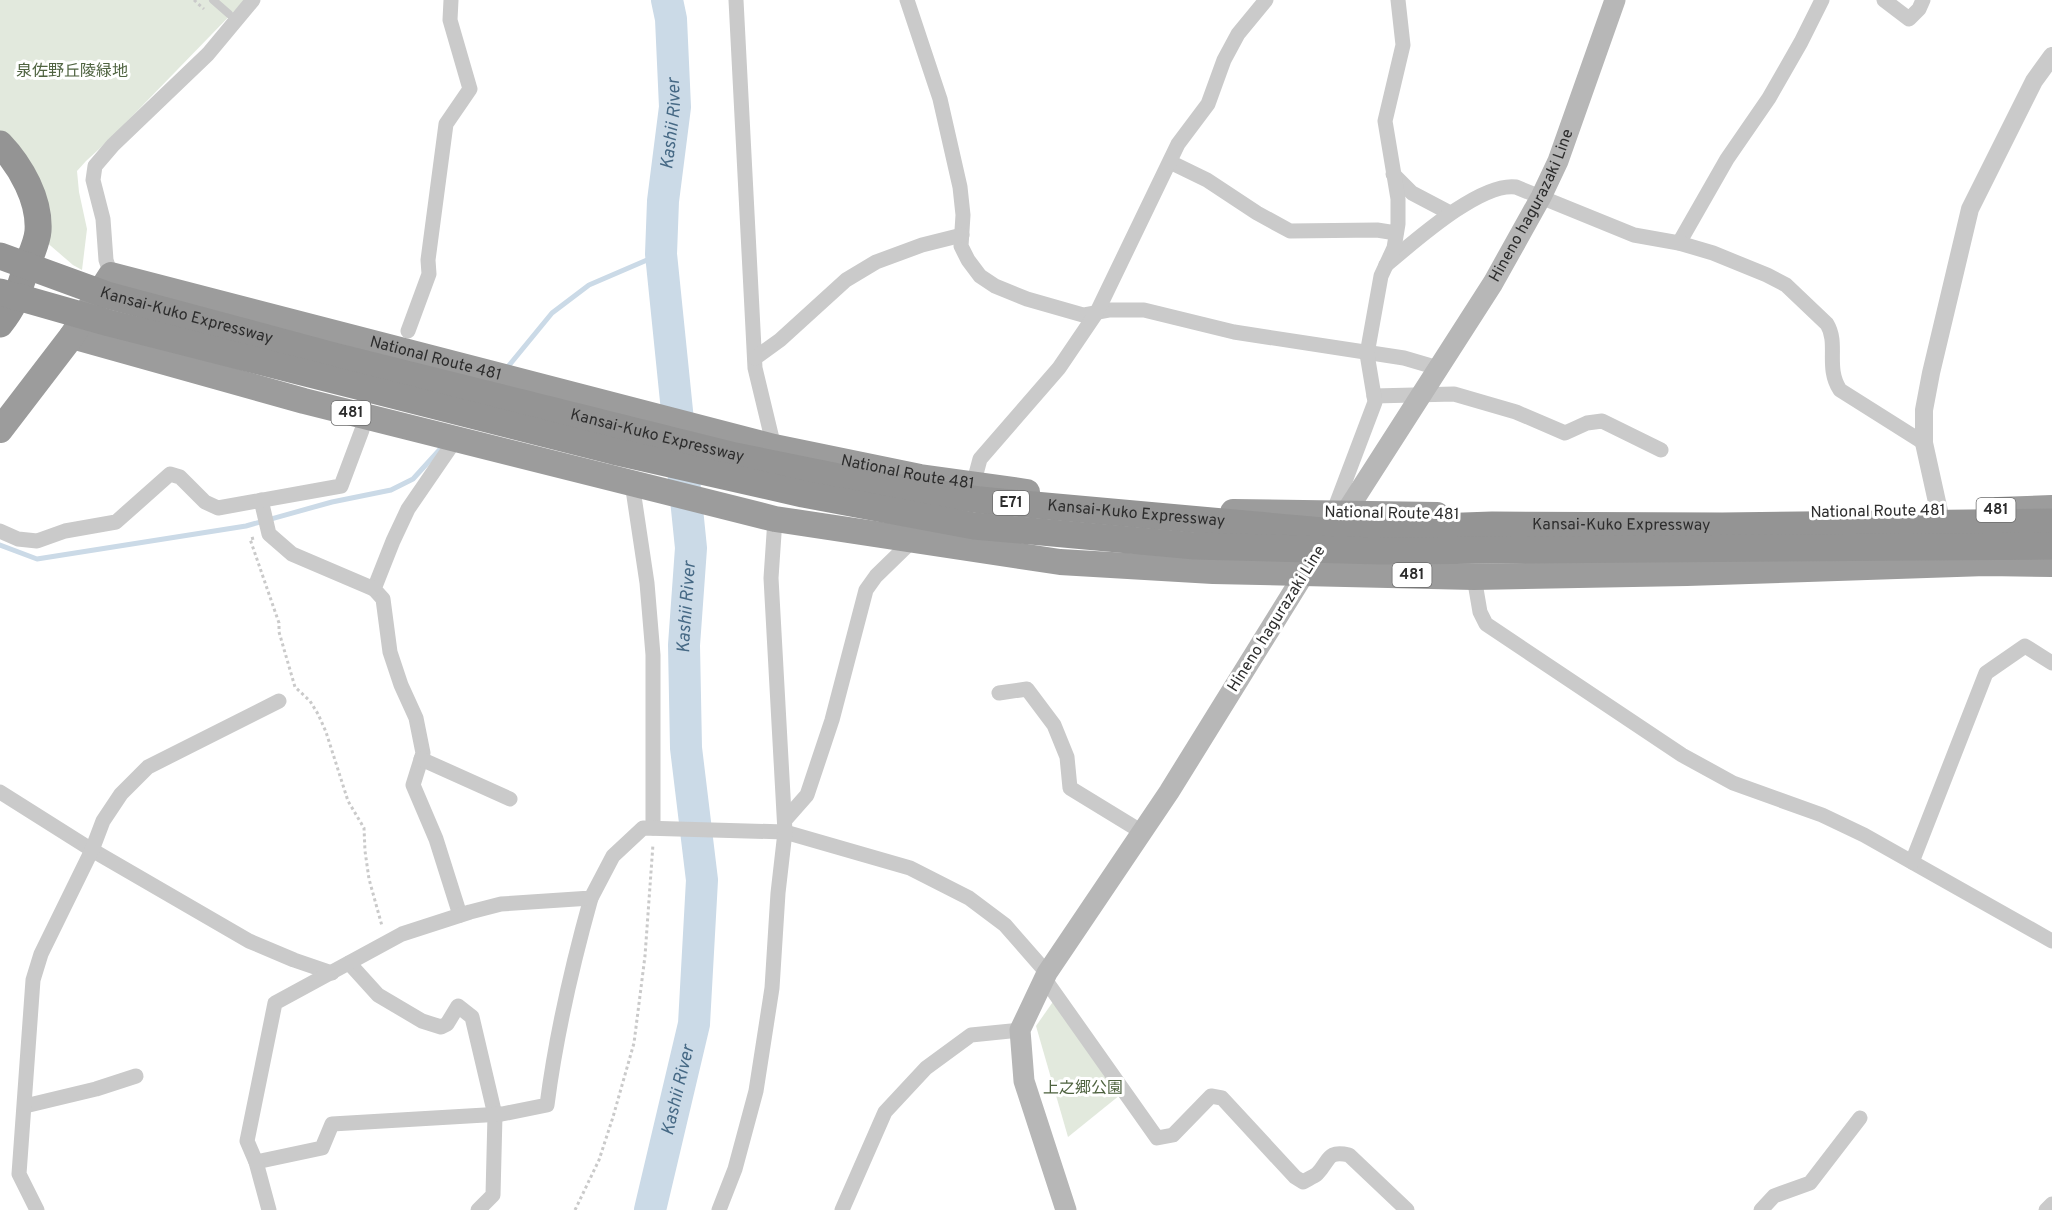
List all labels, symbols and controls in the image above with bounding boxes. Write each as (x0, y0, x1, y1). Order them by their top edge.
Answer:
park label: 泉佐野丘陵緑地 (16, 62, 128, 82)
water label: Kashii River (656, 75, 687, 171)
street label: Hineno hagurazaki Line (1485, 126, 1578, 286)
street label: Kansai-Kuko Expressway (97, 283, 275, 349)
street label: National Route 481 (367, 333, 503, 386)
road number: 481 (332, 401, 370, 425)
street label: Kansai-Kuko Expressway (568, 405, 746, 468)
street label: National Route 481 (839, 451, 976, 495)
road number: E71 (993, 491, 1029, 515)
street label: Kansai-Kuko Expressway (1046, 496, 1226, 532)
road number: 481 (1976, 498, 2016, 522)
street label: National Route 481 (1810, 501, 1946, 523)
street label: National Route 481 (1324, 503, 1460, 525)
street label: Kansai-Kuko Expressway (1532, 515, 1711, 536)
street label: Hineno hagurazaki Line (1224, 542, 1330, 696)
water label: Kashii River (672, 559, 702, 654)
road number: 481 (1392, 563, 1432, 587)
water label: Kashii River (657, 1041, 701, 1138)
park label: 上之郷公園 (1043, 1079, 1123, 1099)

